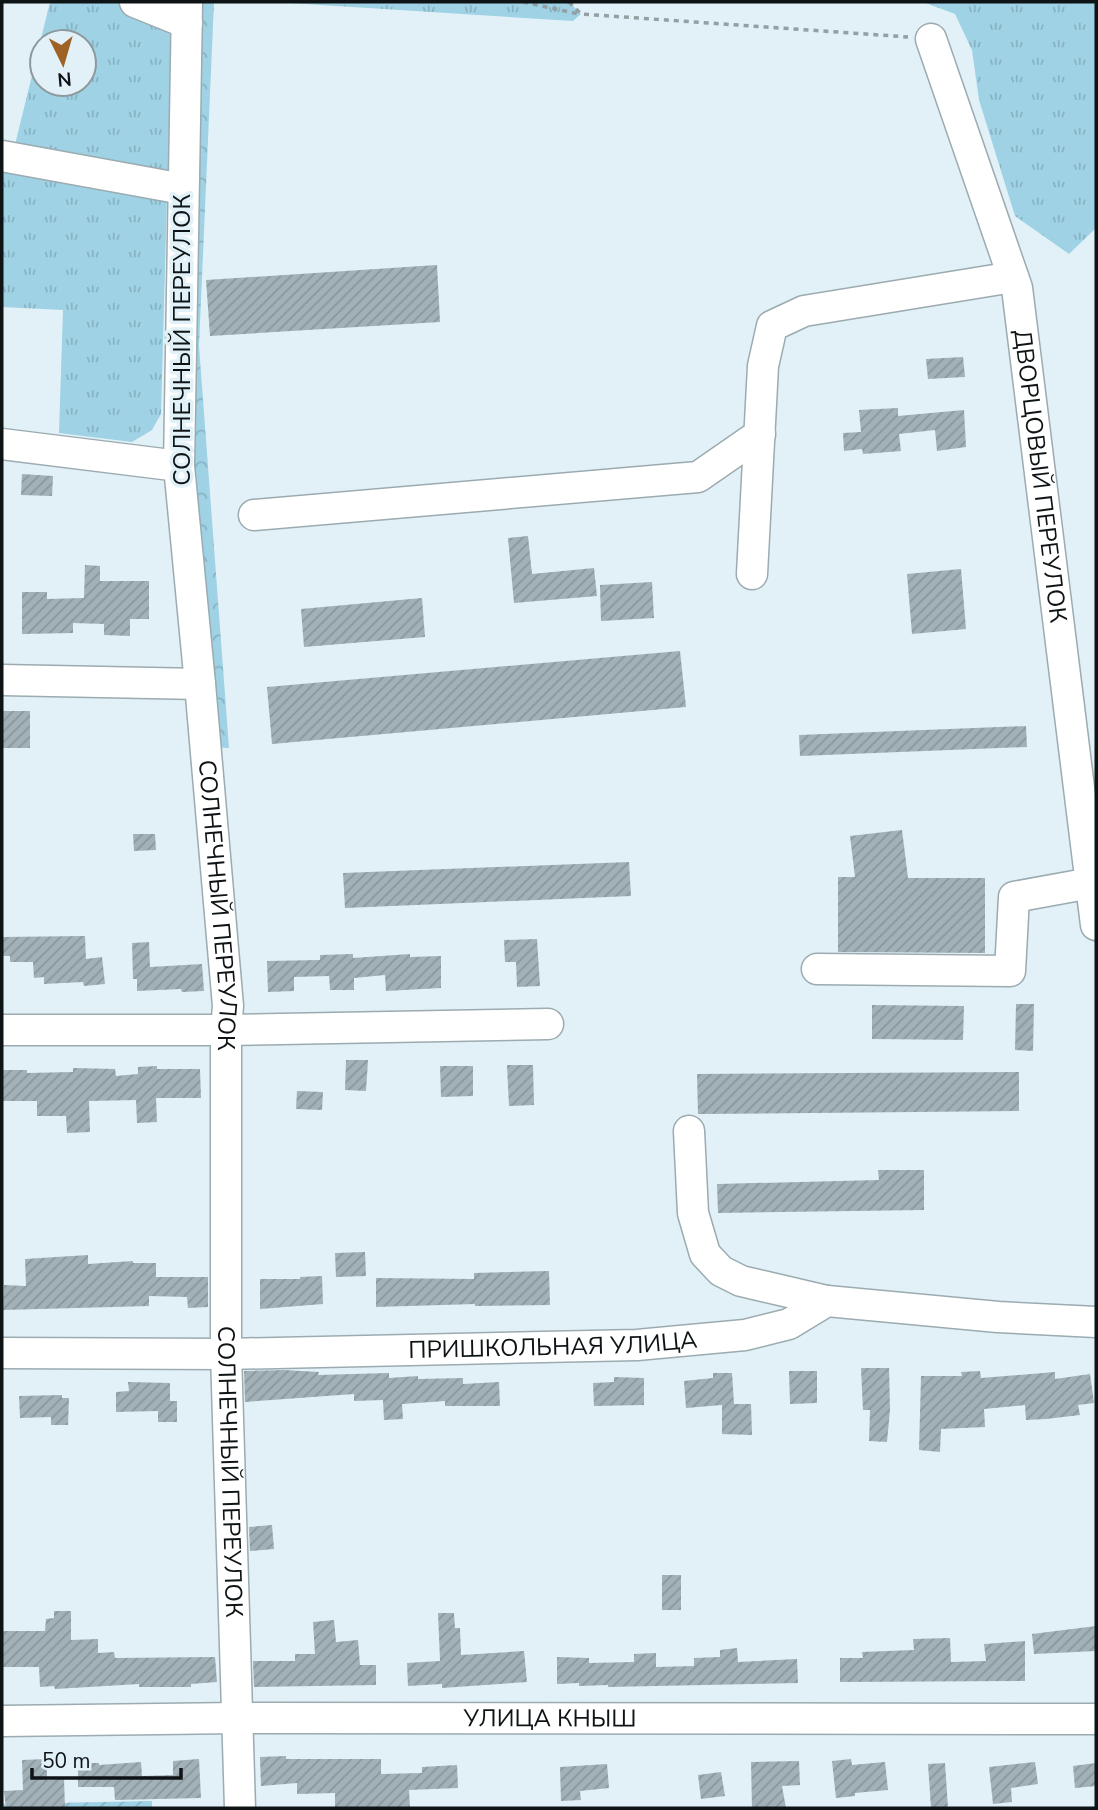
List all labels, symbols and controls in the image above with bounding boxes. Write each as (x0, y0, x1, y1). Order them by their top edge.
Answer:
north arrow (28, 28, 98, 98)
text: N (56, 65, 73, 93)
street label: СОЛНЕЧНЫЙ ПЕРЕУЛОК (166, 194, 198, 486)
street label: ДВОРЦОВЫЙ ПЕРЕУЛОК (1006, 328, 1074, 625)
street label: СОЛНЕЧНЫЙ ПЕРЕУЛОК (191, 758, 245, 1051)
street label: ПРИШКОЛЬНАЯ УЛИЦА (408, 1323, 699, 1366)
street label: СОЛНЕЧНЫЙ ПЕРЕУЛОК (210, 1326, 250, 1618)
street label: УЛИЦА КНЫШ (462, 1702, 637, 1734)
scale bar (32, 1736, 180, 1780)
text: 50 m (42, 1747, 91, 1775)

